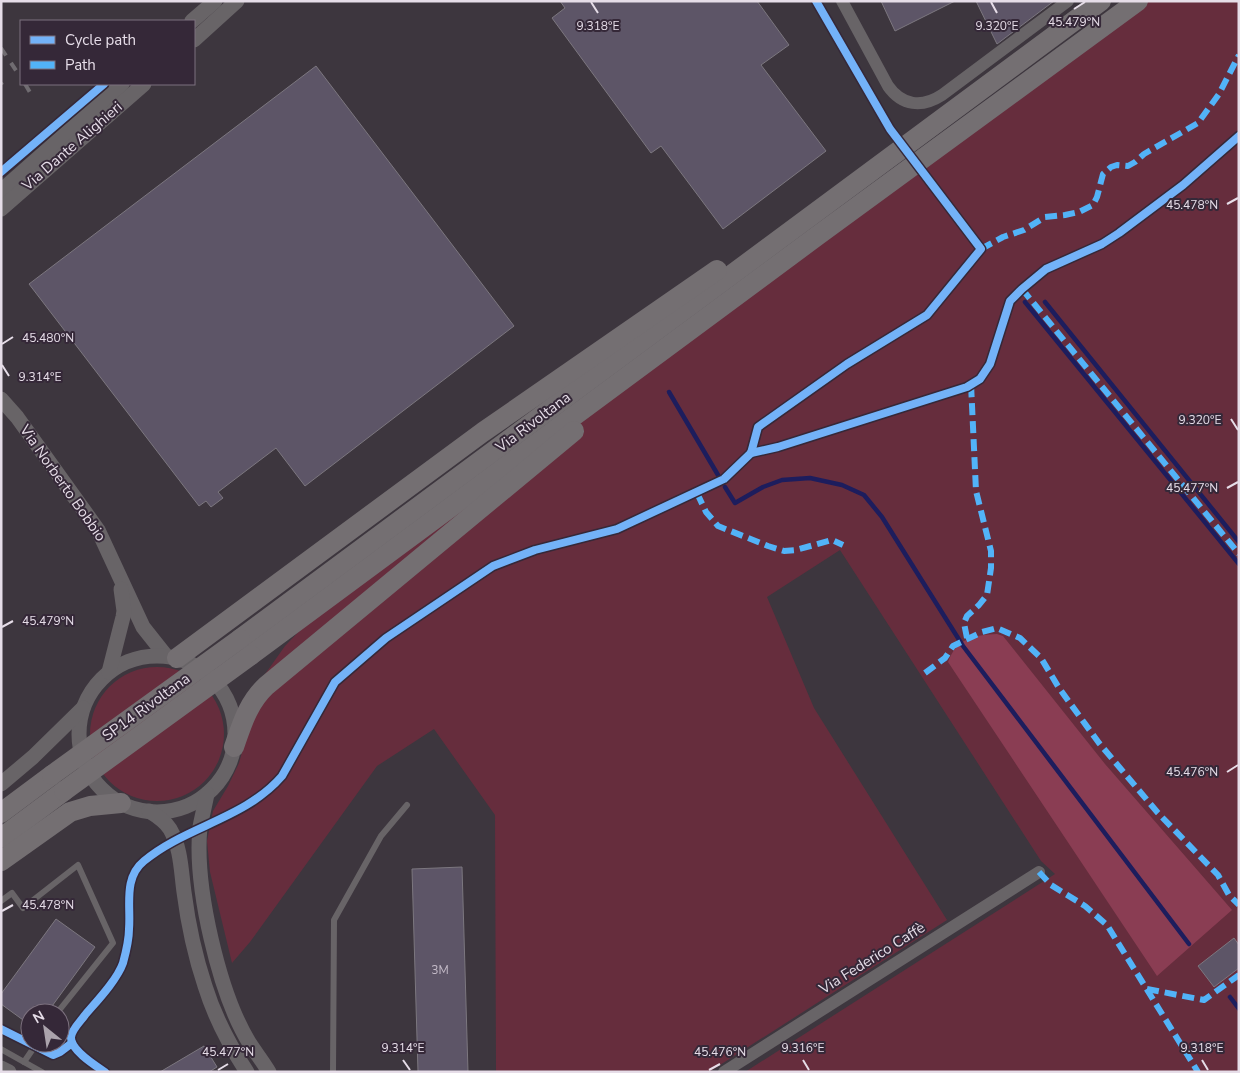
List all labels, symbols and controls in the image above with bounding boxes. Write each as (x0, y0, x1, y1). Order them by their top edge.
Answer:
text: 45.479°N (1048, 14, 1100, 30)
text: 9.318°E (577, 18, 619, 34)
text: 9.320°E (976, 18, 1018, 34)
legend (20, 20, 195, 85)
text: Cycle path (65, 30, 136, 50)
text: Path (65, 55, 96, 75)
street label: Via Dante Alighieri (17, 97, 126, 196)
text: 45.478°N (1166, 197, 1218, 213)
text: 45.480°N (22, 330, 74, 346)
text: 9.314°E (19, 369, 61, 385)
street label: Via Rivoltana (491, 387, 575, 457)
text: 9.320°E (1179, 412, 1221, 428)
street label: Via Norberto Bobbio (15, 420, 111, 545)
text: 45.477°N (1166, 480, 1218, 496)
text: 45.479°N (22, 613, 74, 629)
street label: SP14 Rivoltana (98, 668, 194, 746)
text: 45.476°N (1166, 764, 1218, 780)
text: 45.478°N (22, 897, 74, 913)
street label: Via Federico Caffè (814, 917, 929, 999)
house number: 3M (431, 962, 449, 978)
north arrow (20, 1003, 70, 1053)
text: N (29, 1006, 48, 1028)
text: 9.314°E (382, 1040, 424, 1056)
text: 9.316°E (782, 1040, 824, 1056)
text: 9.318°E (1181, 1040, 1223, 1056)
text: 45.477°N (202, 1044, 254, 1060)
text: 45.476°N (694, 1044, 746, 1060)

